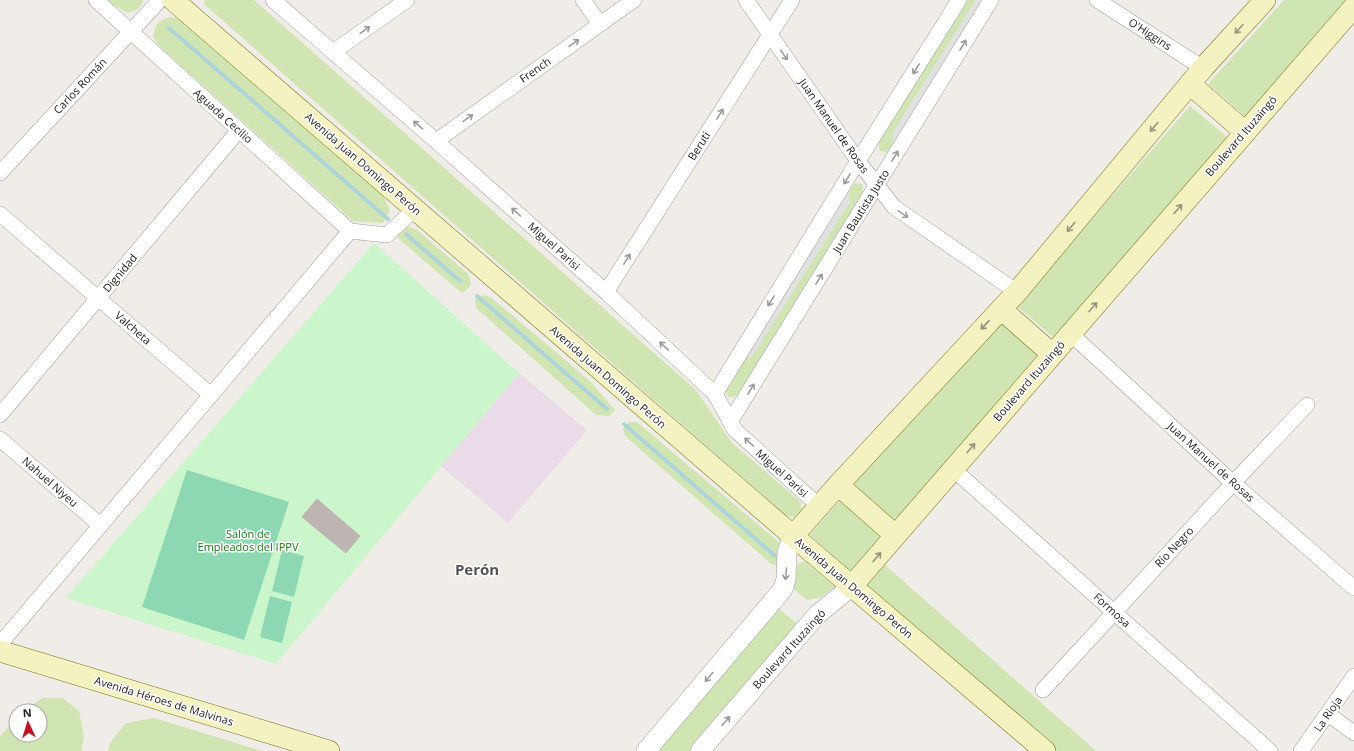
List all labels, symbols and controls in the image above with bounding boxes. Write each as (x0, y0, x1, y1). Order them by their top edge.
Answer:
street label: O'Higgins (1126, 14, 1175, 53)
one-way arrow (1234, 24, 1244, 34)
one-way arrow (359, 26, 370, 34)
one-way arrow (568, 39, 579, 47)
one-way arrow (959, 40, 967, 51)
one-way arrow (780, 49, 788, 60)
street label: French (516, 53, 553, 86)
street label: Carlos Román (50, 54, 109, 117)
one-way arrow (912, 63, 920, 74)
street label: Juan Manuel de Rosas (795, 75, 873, 176)
street label: Aguada Cecilio (191, 85, 256, 146)
street label: Boulevard Ituzaingó (1201, 92, 1280, 179)
one-way arrow (716, 108, 724, 120)
street label: Avenida Juan Domingo Perón (302, 109, 425, 218)
one-way arrow (462, 114, 473, 122)
one-way arrow (413, 121, 423, 130)
one-way arrow (1149, 122, 1158, 133)
street label: Beruti (684, 129, 713, 163)
one-way arrow (891, 151, 899, 162)
street label: Juan Bautista Justo (828, 166, 892, 256)
one-way arrow (842, 173, 850, 185)
one-way arrow (1173, 204, 1182, 215)
one-way arrow (510, 207, 521, 216)
one-way arrow (898, 210, 909, 218)
street label: Miguel Parisi (525, 218, 584, 273)
one-way arrow (1066, 222, 1075, 232)
street label: Dignidad (99, 250, 140, 295)
one-way arrow (623, 254, 631, 265)
one-way arrow (815, 273, 824, 284)
one-way arrow (767, 295, 775, 307)
one-way arrow (1088, 302, 1097, 313)
street label: Valcheta (112, 308, 155, 348)
one-way arrow (981, 320, 990, 330)
street label: Avenida Juan Domingo Perón (547, 322, 670, 431)
street label: Boulevard Ituzaingó (989, 337, 1068, 424)
one-way arrow (659, 341, 669, 351)
one-way arrow (747, 384, 755, 395)
street label: Juan Manuel de Rosas (1164, 418, 1258, 505)
one-way arrow (743, 438, 754, 447)
one-way arrow (966, 443, 976, 453)
street label: Miguel Parisi (753, 445, 812, 500)
street label: Nahuel Niyeu (19, 453, 81, 510)
street label: Río Negro (1151, 523, 1197, 570)
park label: Salón de Empleados del IPPV (198, 526, 299, 554)
street label: Avenida Juan Domingo Perón (792, 534, 916, 641)
one-way arrow (872, 552, 881, 562)
district label: Perón (455, 559, 499, 579)
one-way arrow (782, 567, 790, 580)
street label: Formosa (1091, 589, 1134, 630)
street label: Boulevard Ituzaingó (749, 605, 829, 692)
one-way arrow (704, 671, 713, 682)
street label: Avenida Héroes de Malvinas (93, 672, 235, 729)
street label: La Rioja (1310, 693, 1345, 734)
north arrow (8, 703, 48, 743)
text: N (22, 705, 32, 720)
one-way arrow (721, 716, 730, 727)

